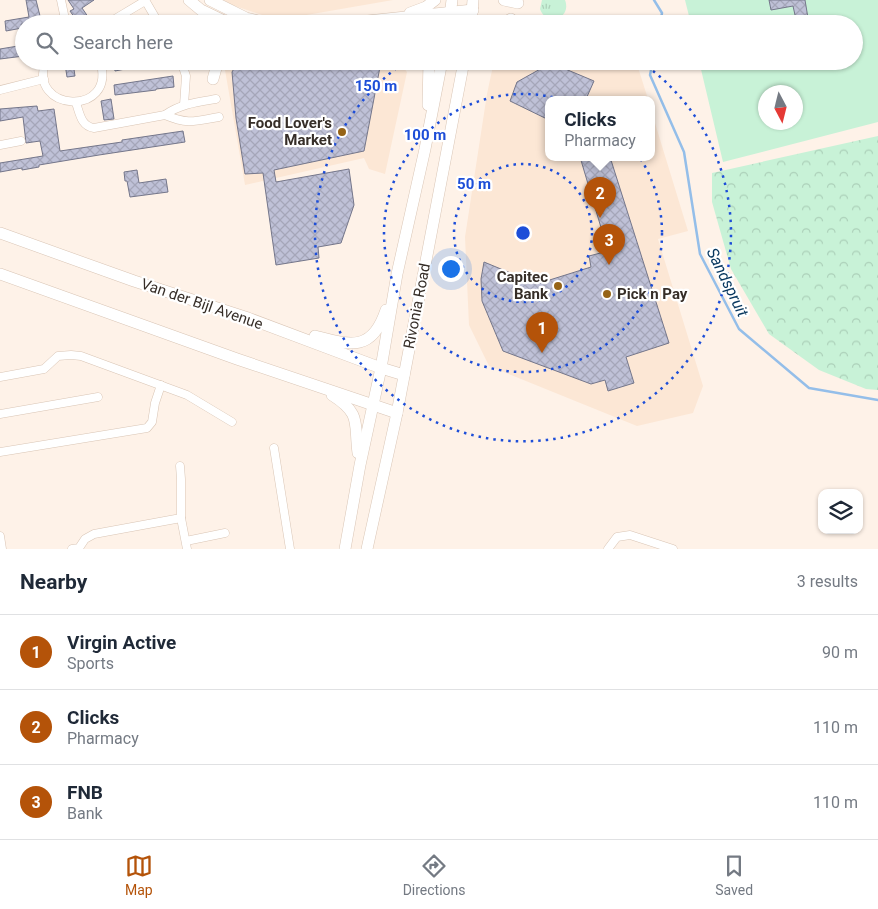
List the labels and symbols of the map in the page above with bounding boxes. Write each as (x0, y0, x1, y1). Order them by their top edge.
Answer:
text: 150 m (355, 77, 397, 95)
north arrow (758, 85, 803, 130)
place label: Food Lover's Market (248, 114, 332, 149)
marker: Food Lover's Market (336, 126, 348, 138)
text: 100 m (404, 126, 446, 144)
text: 50 m (457, 175, 491, 193)
pin: 2 (584, 177, 616, 218)
centre of rings (514, 224, 532, 242)
pin: 3 (593, 224, 625, 265)
water label: Sandspruit (703, 245, 753, 321)
your location (438, 256, 464, 282)
street label: Rivonia Road (400, 262, 434, 350)
place label: Capitec Bank (497, 268, 549, 303)
street label: Van der Bijl Avenue (139, 275, 265, 333)
marker: Capitec Bank (552, 280, 564, 292)
place label: Pick n Pay (617, 285, 688, 303)
marker: Pick n Pay (601, 288, 613, 300)
pin: 1 (526, 312, 558, 353)

